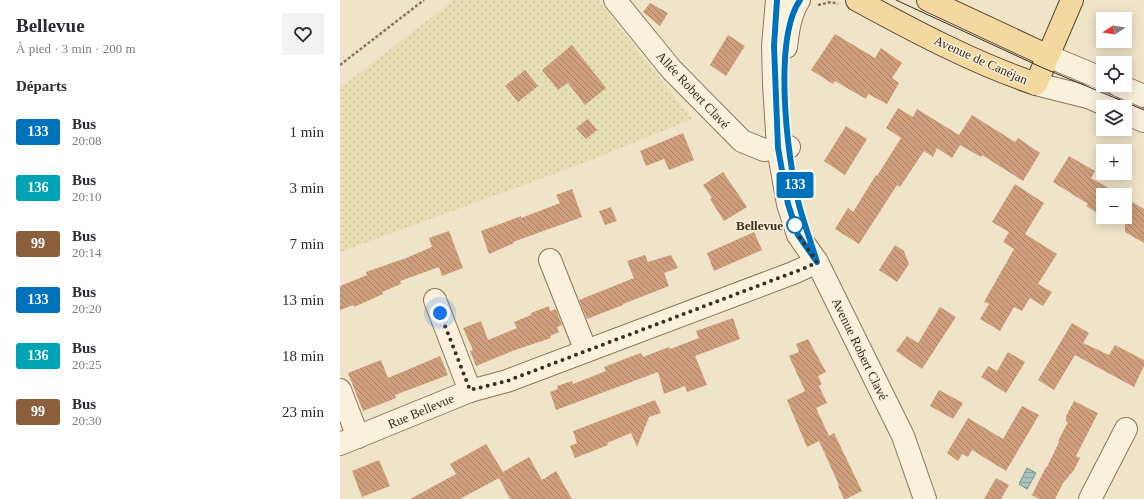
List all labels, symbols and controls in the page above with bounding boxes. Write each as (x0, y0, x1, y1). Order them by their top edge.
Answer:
north arrow (1096, 12, 1132, 48)
map controls (1096, 12, 1132, 224)
button: heart (282, 13, 324, 55)
text: Bellevue (16, 15, 85, 36)
street label: Avenue de Canéjan (932, 33, 1031, 88)
text: À pied · 3 min · 200 m (16, 41, 136, 56)
street label: Allée Robert Clavé (653, 48, 733, 132)
button: locate (1096, 56, 1132, 92)
text: Départs (16, 78, 67, 94)
button: layers (1096, 100, 1132, 136)
text: Bus (72, 116, 96, 132)
text: 133 (28, 124, 49, 139)
text: 1 min (289, 124, 324, 140)
text: 20:08 (72, 133, 102, 148)
button: + (1096, 144, 1132, 180)
text: Bus (72, 172, 96, 188)
line badge: 133 (772, 172, 818, 198)
text: 133 (785, 177, 806, 192)
text: 136 (28, 180, 49, 195)
text: 3 min (289, 180, 324, 196)
button: − (1096, 188, 1132, 224)
text: 20:10 (72, 189, 102, 204)
marker: Bellevue (786, 216, 804, 234)
place label: Bellevue (736, 218, 783, 233)
text: Bus (72, 228, 96, 244)
text: 99 (31, 236, 45, 251)
text: 7 min (289, 236, 324, 252)
text: 20:14 (72, 245, 102, 260)
text: Bus (72, 284, 96, 300)
text: 133 (28, 292, 49, 307)
text: 13 min (282, 292, 324, 308)
street label: Avenue Robert Clavé (829, 296, 891, 403)
text: 20:20 (72, 301, 102, 316)
your location (430, 303, 450, 323)
text: Bus (72, 340, 96, 356)
text: 136 (28, 348, 49, 363)
text: 18 min (282, 348, 324, 364)
text: 20:25 (72, 357, 102, 372)
street label: Rue Bellevue (386, 390, 457, 432)
text: Bus (72, 396, 96, 412)
text: 99 (31, 404, 45, 419)
text: 23 min (282, 404, 324, 420)
text: 20:30 (72, 413, 102, 428)

